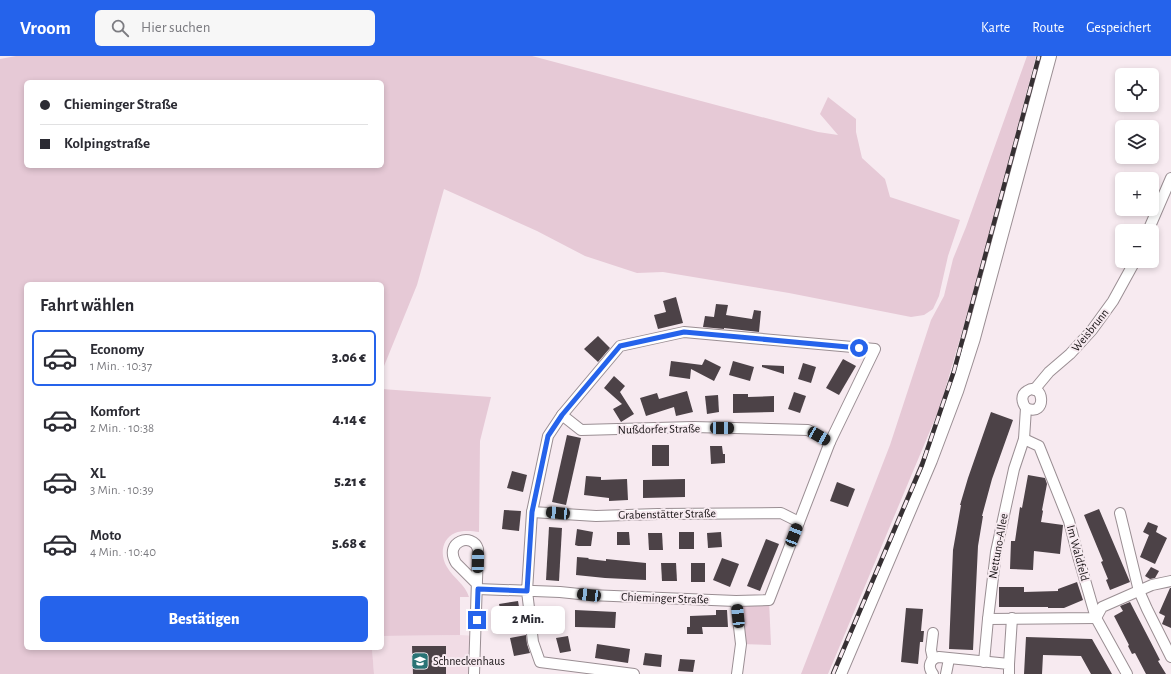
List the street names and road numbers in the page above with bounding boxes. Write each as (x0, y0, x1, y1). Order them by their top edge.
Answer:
street label: Weisbrunn (1069, 306, 1111, 354)
street label: Nußdorfer Straße (618, 422, 700, 436)
street label: Grabenstätter Straße (618, 507, 716, 521)
street label: Nettuno-Allee (986, 512, 1010, 580)
street label: Im Waldfeld (1065, 524, 1091, 582)
street label: Chieminger Straße (621, 590, 709, 606)

